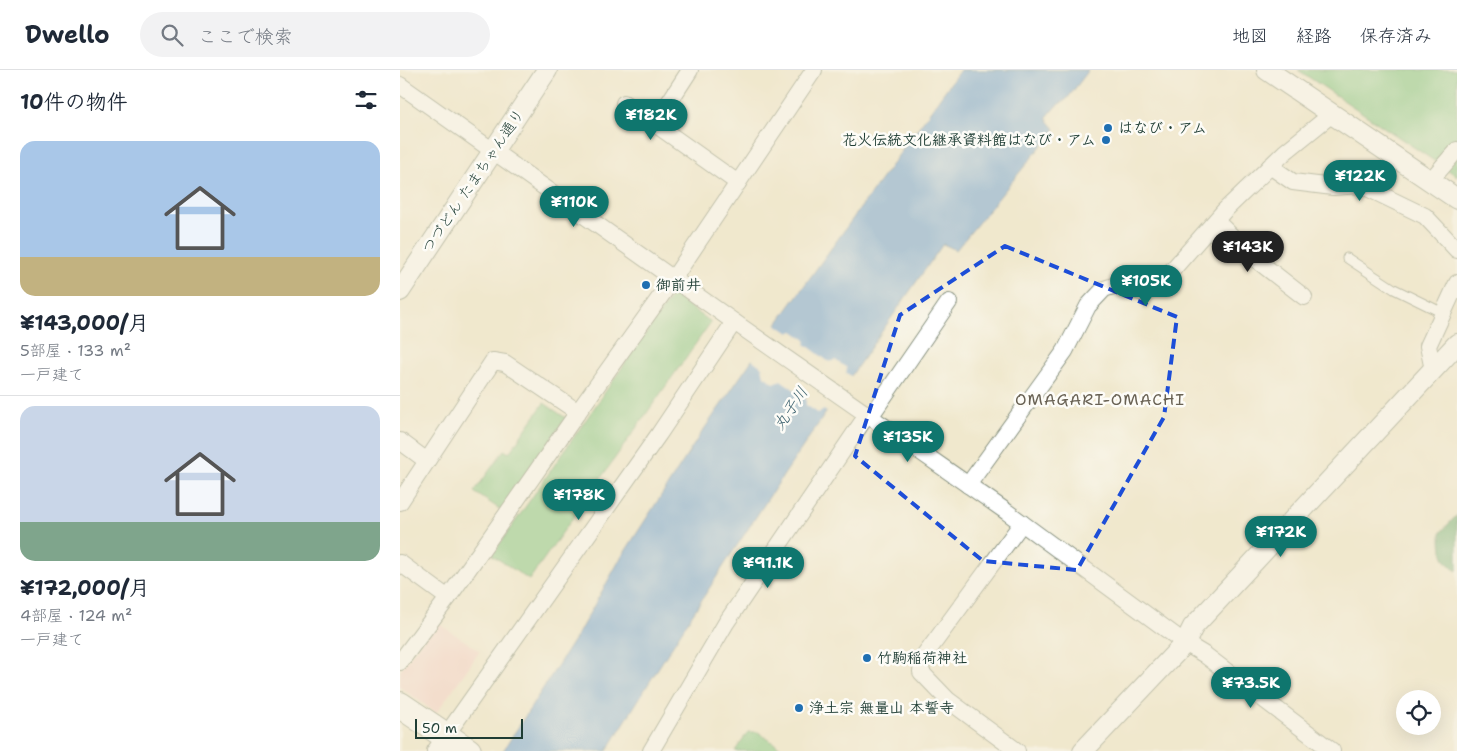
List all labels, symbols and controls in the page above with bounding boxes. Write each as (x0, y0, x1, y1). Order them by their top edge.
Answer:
search box (140, 12, 490, 57)
text: Dwello (25, 19, 110, 51)
icon: search (158, 21, 186, 49)
text: ここで検索 (198, 24, 293, 49)
text: 地図 (1232, 24, 1268, 48)
text: 経路 (1296, 24, 1332, 48)
text: 保存済み (1360, 24, 1432, 48)
icon: filters (352, 86, 380, 114)
text: 10件の物件 (20, 88, 128, 116)
pin: ¥182K (616, 98, 686, 141)
text: ¥182K (625, 104, 677, 125)
street label: つづどん たまちゃん通り (417, 105, 529, 257)
place label: はなび・アム (1118, 118, 1207, 138)
marker: はなび・アム (1102, 122, 1114, 134)
place label: 花火伝統文化継承資料館はなび・アム (842, 130, 1096, 150)
marker: 花火伝統文化継承資料館はなび・アム (1100, 134, 1112, 146)
pin: ¥122K (1325, 160, 1395, 202)
text: ¥122K (1335, 165, 1385, 186)
icon: home (155, 173, 245, 263)
pin: ¥110K (539, 186, 609, 228)
text: ¥110K (551, 191, 597, 212)
pin: ¥143K (1213, 230, 1283, 273)
text: ¥143K (1223, 236, 1273, 257)
pin: ¥105K (1111, 264, 1181, 307)
text: ¥105K (1121, 270, 1171, 291)
place label: 御前井 (656, 275, 701, 295)
marker: 御前井 (640, 279, 652, 291)
text: ¥143,000/月 (20, 309, 149, 337)
text: 5部屋 · 133 m² (20, 340, 131, 361)
text: 一戸建て (20, 364, 84, 385)
water label: 丸子川 (768, 383, 813, 434)
district label: OMAGARI-OMACHI (1015, 389, 1185, 410)
pin: ¥135K (873, 420, 943, 463)
text: ¥135K (883, 426, 933, 447)
icon: home (155, 439, 245, 529)
pin: ¥178K (544, 478, 614, 521)
text: ¥178K (553, 484, 605, 505)
pin: ¥172K (1246, 516, 1316, 558)
text: ¥172K (1256, 521, 1306, 542)
pin: ¥91.1K (727, 546, 809, 589)
text: ¥91.1K (743, 552, 793, 573)
text: ¥172,000/月 (20, 574, 150, 602)
text: 4部屋 · 124 m² (20, 605, 132, 626)
text: 一戸建て (20, 629, 84, 650)
place label: 竹駒稲荷神社 (877, 648, 967, 668)
marker: 竹駒稲荷神社 (861, 652, 873, 664)
pin: ¥73.5K (1210, 666, 1292, 709)
text: ¥73.5K (1222, 672, 1280, 693)
map controls (1396, 690, 1441, 735)
button: locate (1396, 690, 1441, 735)
place label: 浄土宗 無量山 本誓寺 (809, 698, 954, 718)
marker: 浄土宗 無量山 本誓寺 (793, 702, 805, 714)
scale bar (415, 716, 522, 739)
text: 50 m (422, 719, 457, 737)

